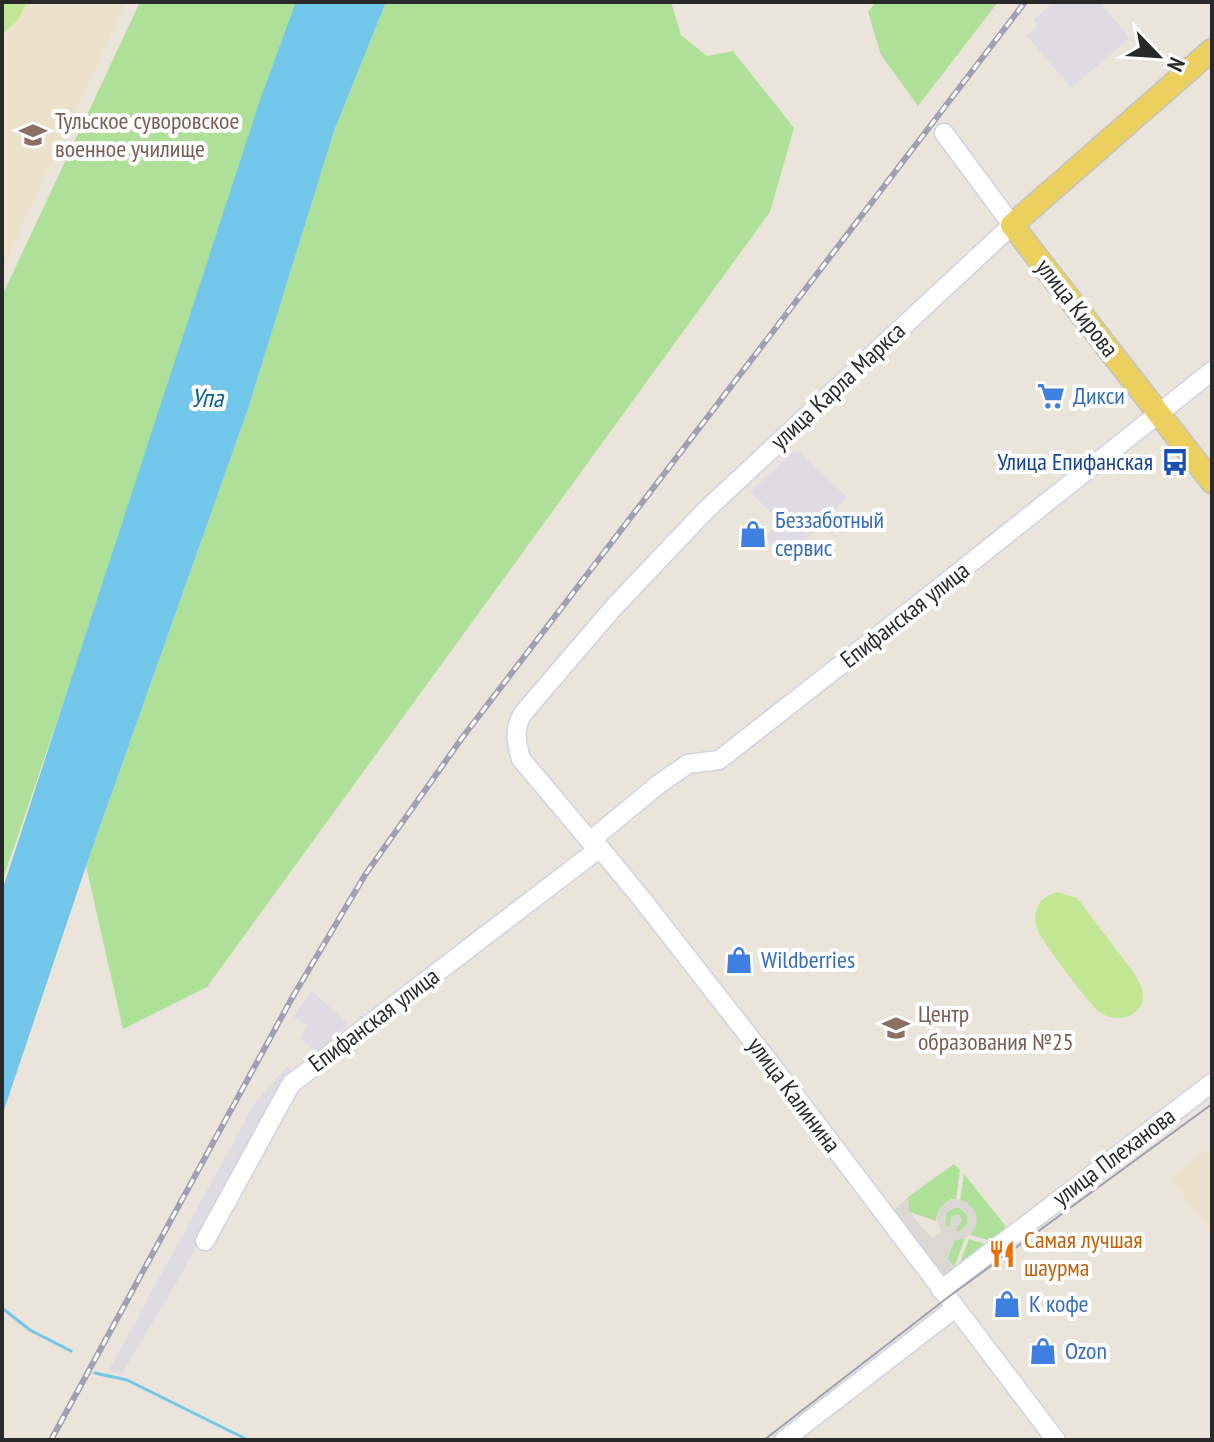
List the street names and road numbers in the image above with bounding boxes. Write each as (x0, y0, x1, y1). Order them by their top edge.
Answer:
street label: улица Кирова (1029, 252, 1126, 363)
street label: улица Карла Маркса (764, 315, 912, 456)
street label: Епифанская улица (834, 555, 975, 675)
street label: Епифанская улица (302, 960, 445, 1079)
street label: улица Калинина (741, 1031, 848, 1159)
street label: улица Плеханова (1046, 1100, 1181, 1213)

